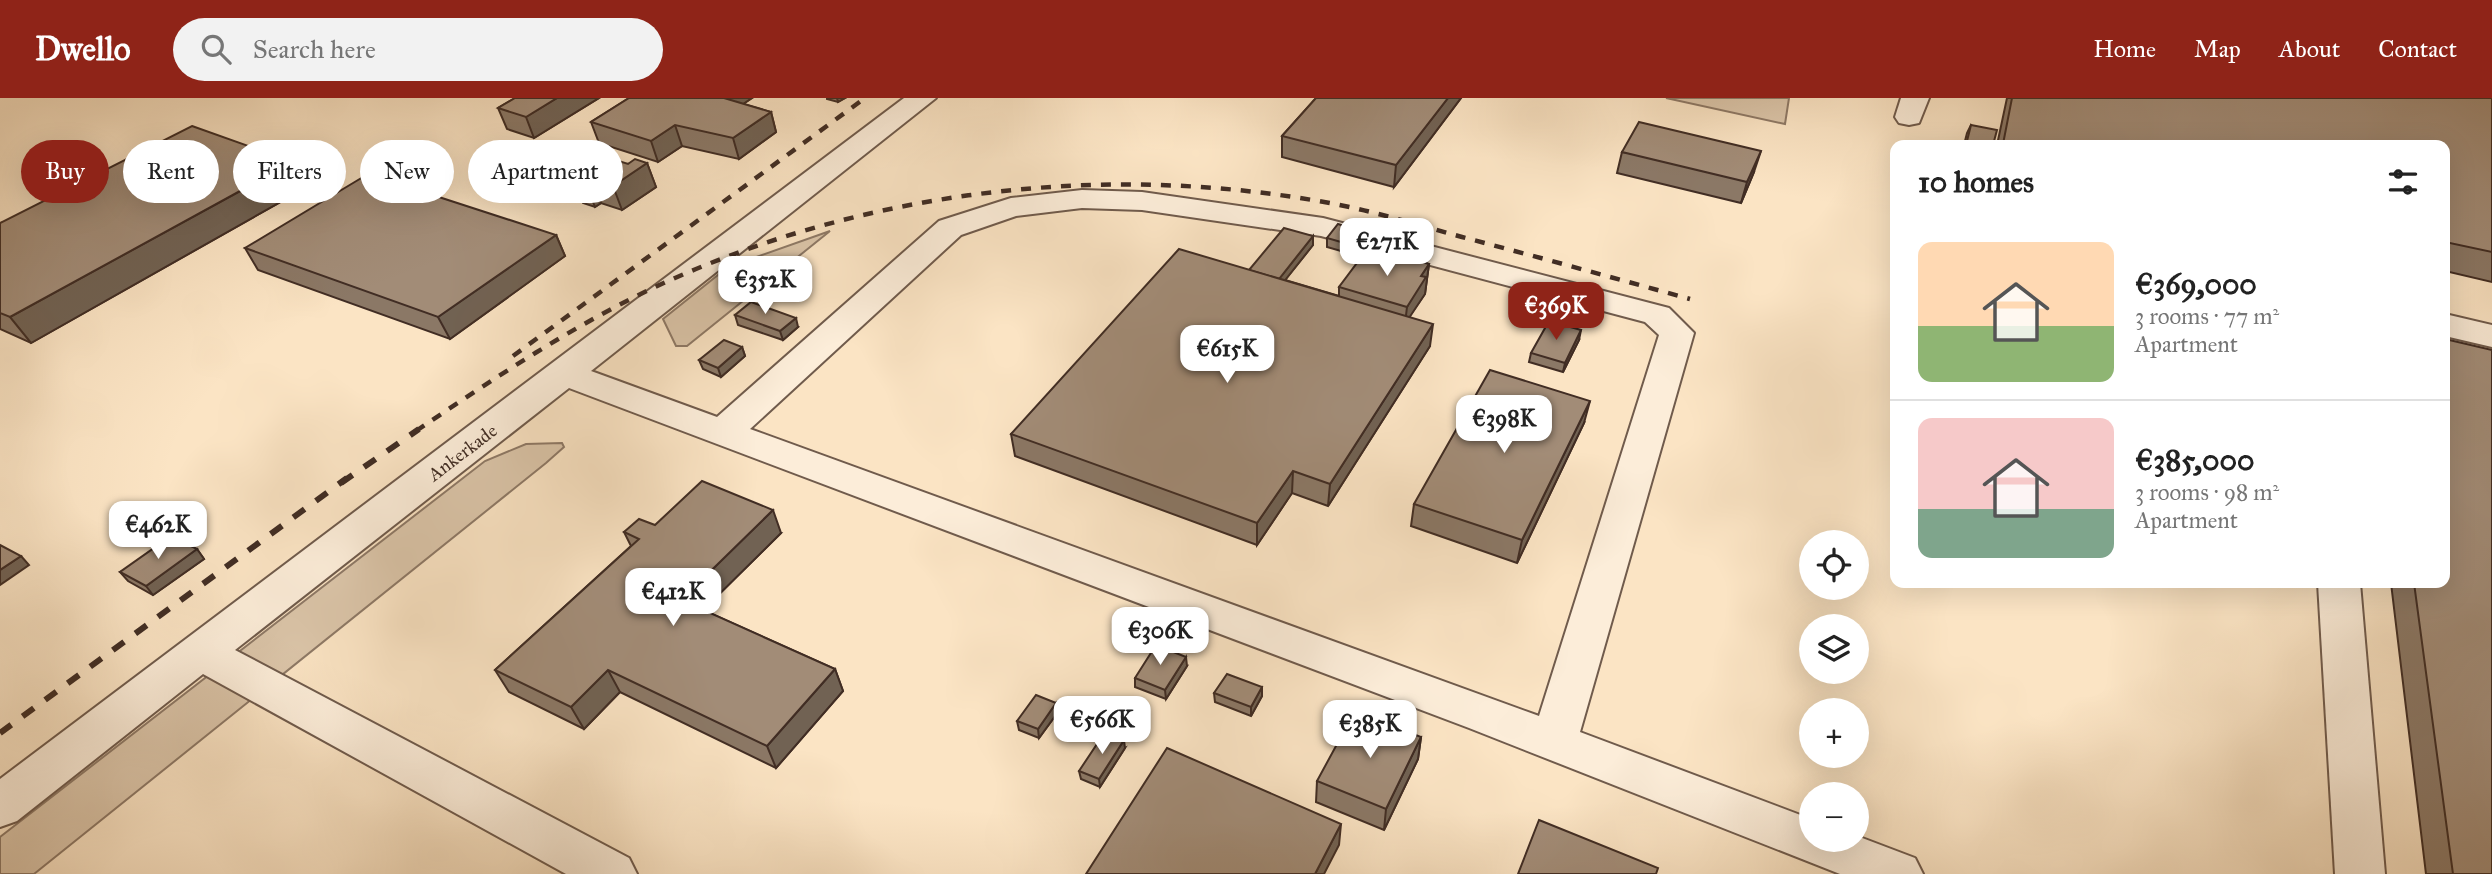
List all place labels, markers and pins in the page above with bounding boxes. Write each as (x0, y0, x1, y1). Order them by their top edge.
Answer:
pin: €271K (1338, 218, 1436, 278)
pin: €352K (716, 256, 814, 316)
pin: €369K (1507, 282, 1605, 342)
pin: €615K (1178, 326, 1276, 385)
pin: €398K (1455, 396, 1553, 455)
pin: €462K (109, 502, 207, 561)
pin: €412K (624, 568, 722, 628)
pin: €306K (1111, 608, 1209, 667)
pin: €566K (1053, 696, 1151, 756)
pin: €385K (1321, 700, 1419, 760)

